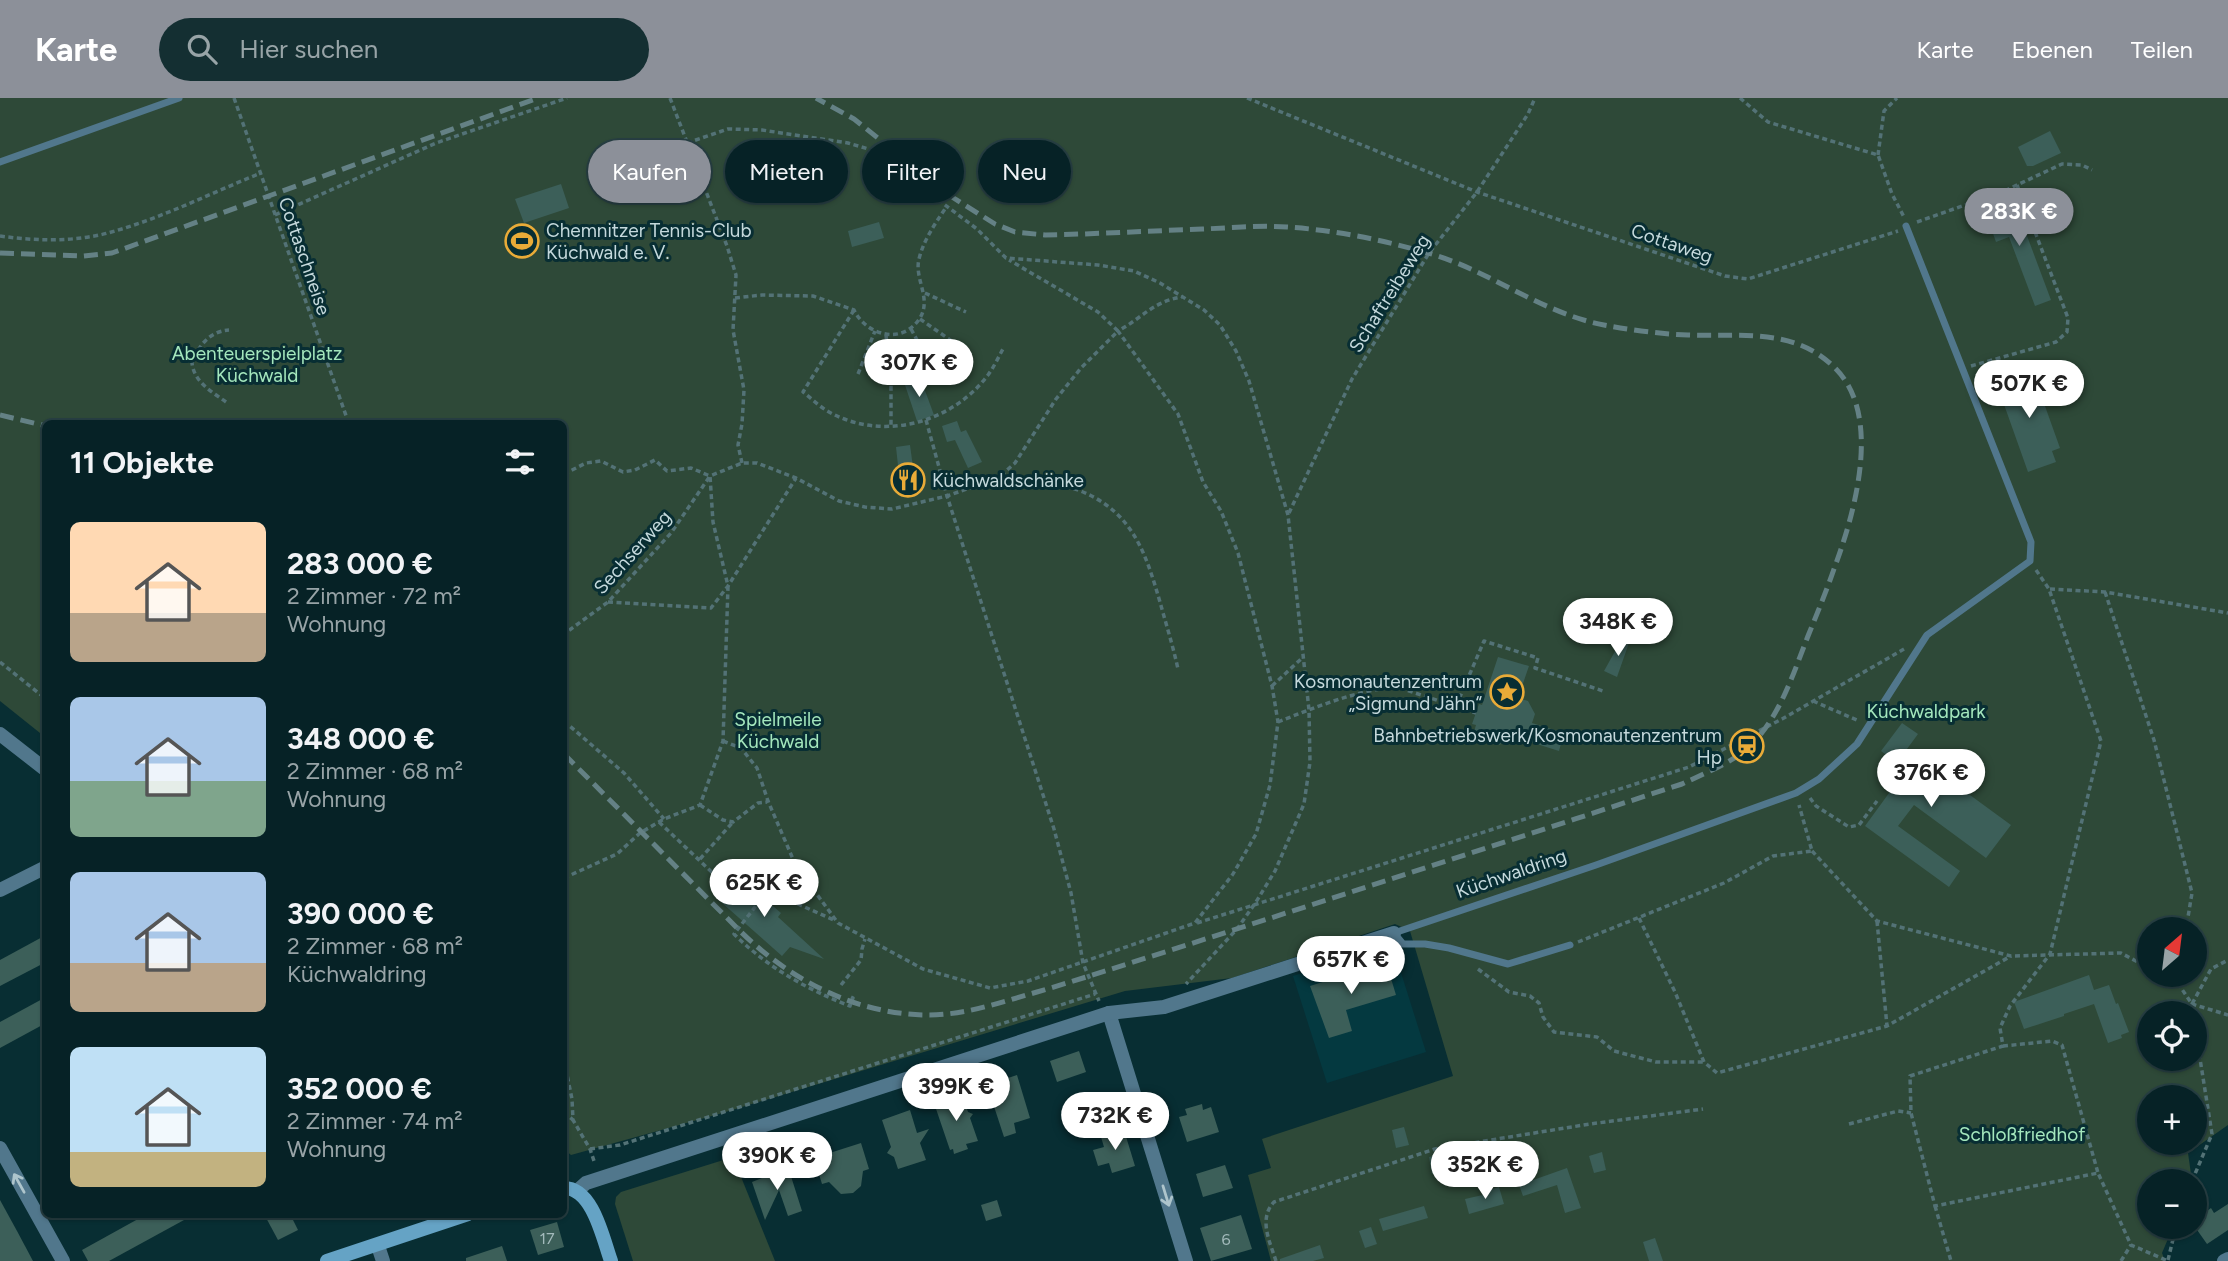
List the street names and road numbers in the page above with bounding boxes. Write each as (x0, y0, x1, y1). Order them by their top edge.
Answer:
street label: Cottaschneise (274, 194, 335, 318)
street label: Cottaweg (1628, 219, 1716, 268)
street label: Schaftreibeweg (1344, 230, 1435, 357)
street label: Sechserweg (589, 506, 676, 599)
street label: Küchwaldring (1453, 844, 1569, 903)

